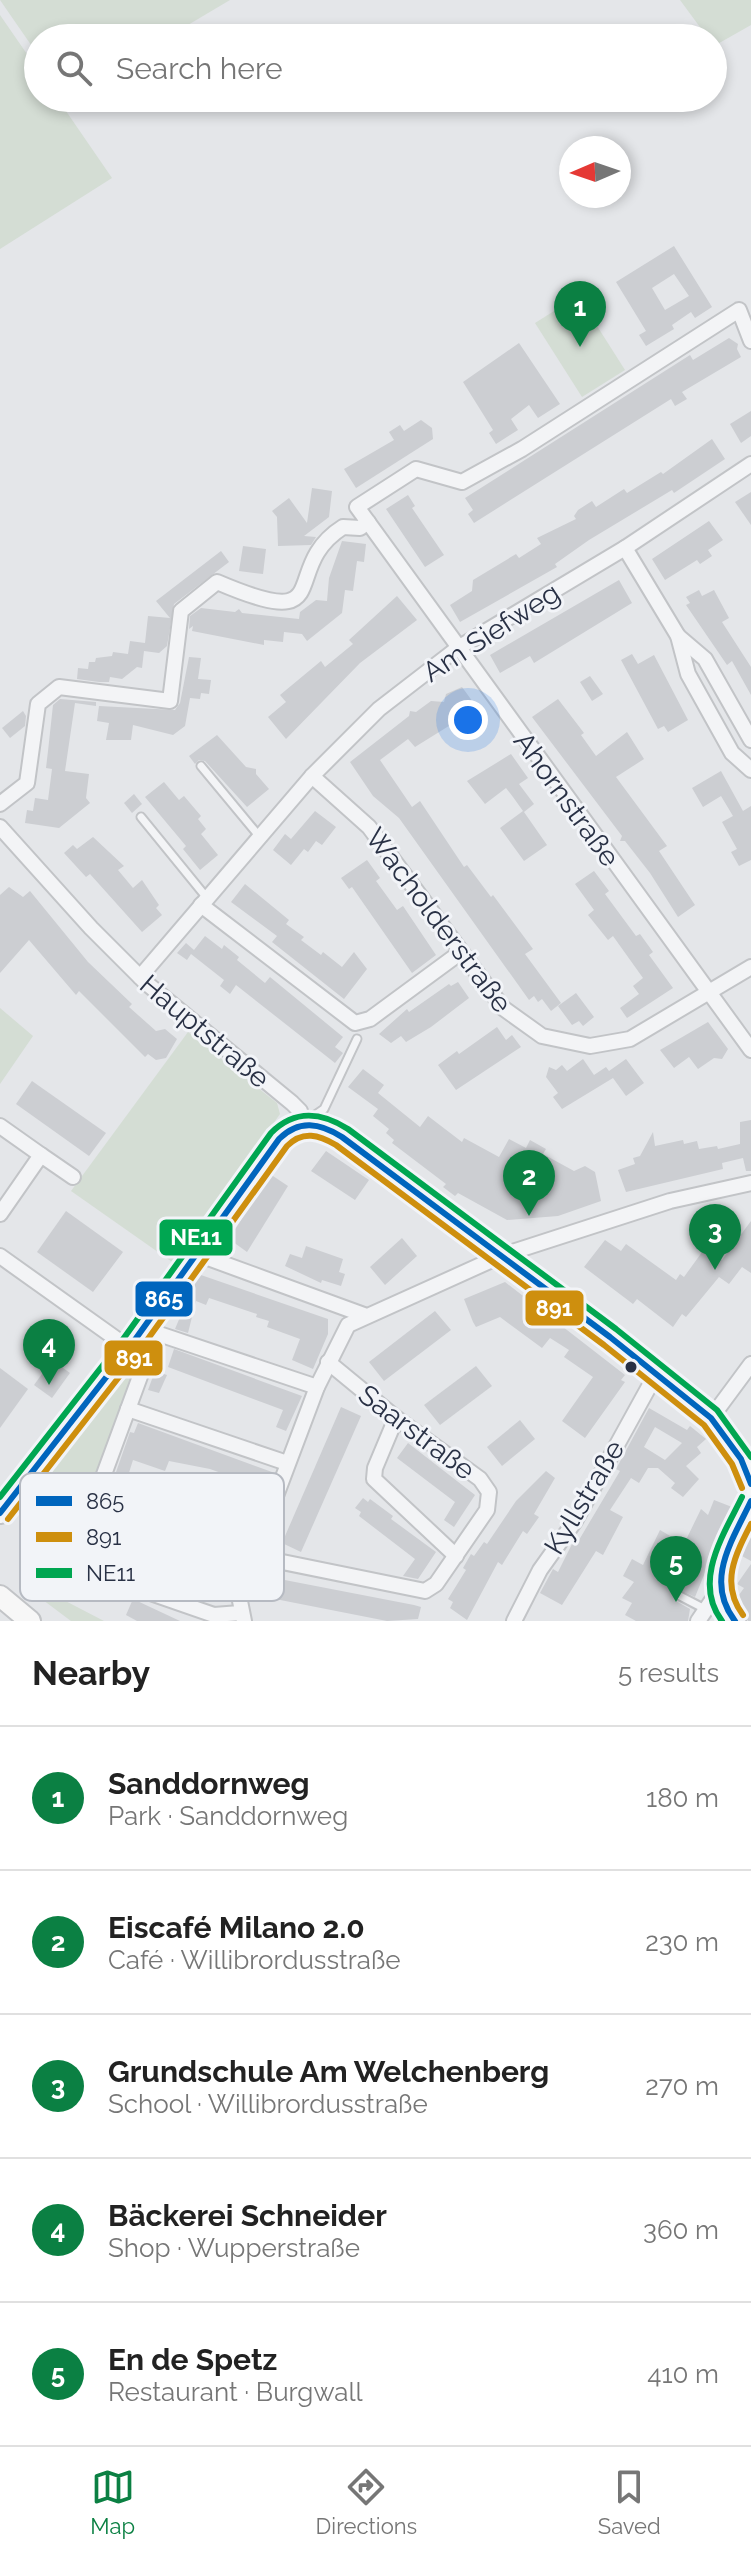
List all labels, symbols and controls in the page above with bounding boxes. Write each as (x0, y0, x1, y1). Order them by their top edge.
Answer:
search box (24, 24, 727, 112)
icon: search (52, 46, 96, 90)
text: Search here (116, 51, 283, 86)
north arrow (559, 136, 631, 208)
pin: 1 (554, 281, 606, 347)
street label: Am Siefweg (417, 576, 566, 689)
your location (448, 700, 488, 740)
street label: Ahornstraße (507, 726, 626, 873)
street label: Wacholderstraße (358, 822, 519, 1019)
street label: Hauptstraße (133, 968, 276, 1095)
pin: 2 (503, 1150, 555, 1216)
pin: 3 (689, 1204, 741, 1270)
line badge: NE11 (158, 1218, 234, 1257)
text: NE11 (170, 1224, 222, 1250)
line badge: 865 (134, 1280, 194, 1318)
text: 865 (145, 1286, 183, 1312)
line badge: 891 (524, 1289, 585, 1327)
text: 891 (535, 1295, 573, 1321)
pin: 4 (23, 1319, 75, 1385)
line badge: 891 (103, 1339, 164, 1377)
text: 891 (115, 1345, 153, 1371)
unlabelled marker (623, 1359, 639, 1375)
street label: Saarstraße (352, 1378, 481, 1487)
street label: Kyllstraße (538, 1434, 631, 1560)
legend (20, 1473, 284, 1601)
text: 865 (86, 1488, 124, 1514)
text: 891 (86, 1524, 121, 1550)
pin: 5 (650, 1536, 702, 1602)
text: NE11 (86, 1560, 135, 1586)
text: Nearby (32, 1653, 150, 1693)
text: 5 results (618, 1658, 719, 1688)
text: Sanddornweg (108, 1766, 310, 1801)
text: 1 (52, 1783, 64, 1813)
text: 180 m (646, 1783, 719, 1813)
text: Park · Sanddornweg (108, 1801, 348, 1831)
text: Eiscafé Milano 2.0 (108, 1910, 365, 1945)
text: 2 (51, 1927, 65, 1957)
text: 230 m (645, 1927, 719, 1957)
text: Café · Willibrordusstraße (108, 1945, 401, 1975)
text: Grundschule Am Welchenberg (108, 2054, 549, 2089)
text: 3 (51, 2071, 65, 2101)
text: 270 m (645, 2071, 719, 2101)
text: School · Willibrordusstraße (108, 2089, 428, 2119)
text: Bäckerei Schneider (108, 2198, 387, 2233)
text: 4 (51, 2215, 65, 2245)
text: 360 m (643, 2215, 719, 2245)
text: Shop · Wupperstraße (108, 2233, 360, 2263)
text: En de Spetz (108, 2342, 277, 2377)
text: 5 (51, 2359, 65, 2389)
text: 410 m (647, 2359, 719, 2389)
text: Restaurant · Burgwall (108, 2377, 363, 2407)
tab: Map (90, 2465, 135, 2539)
tab: Directions (316, 2465, 417, 2539)
tab: Saved (598, 2465, 661, 2539)

